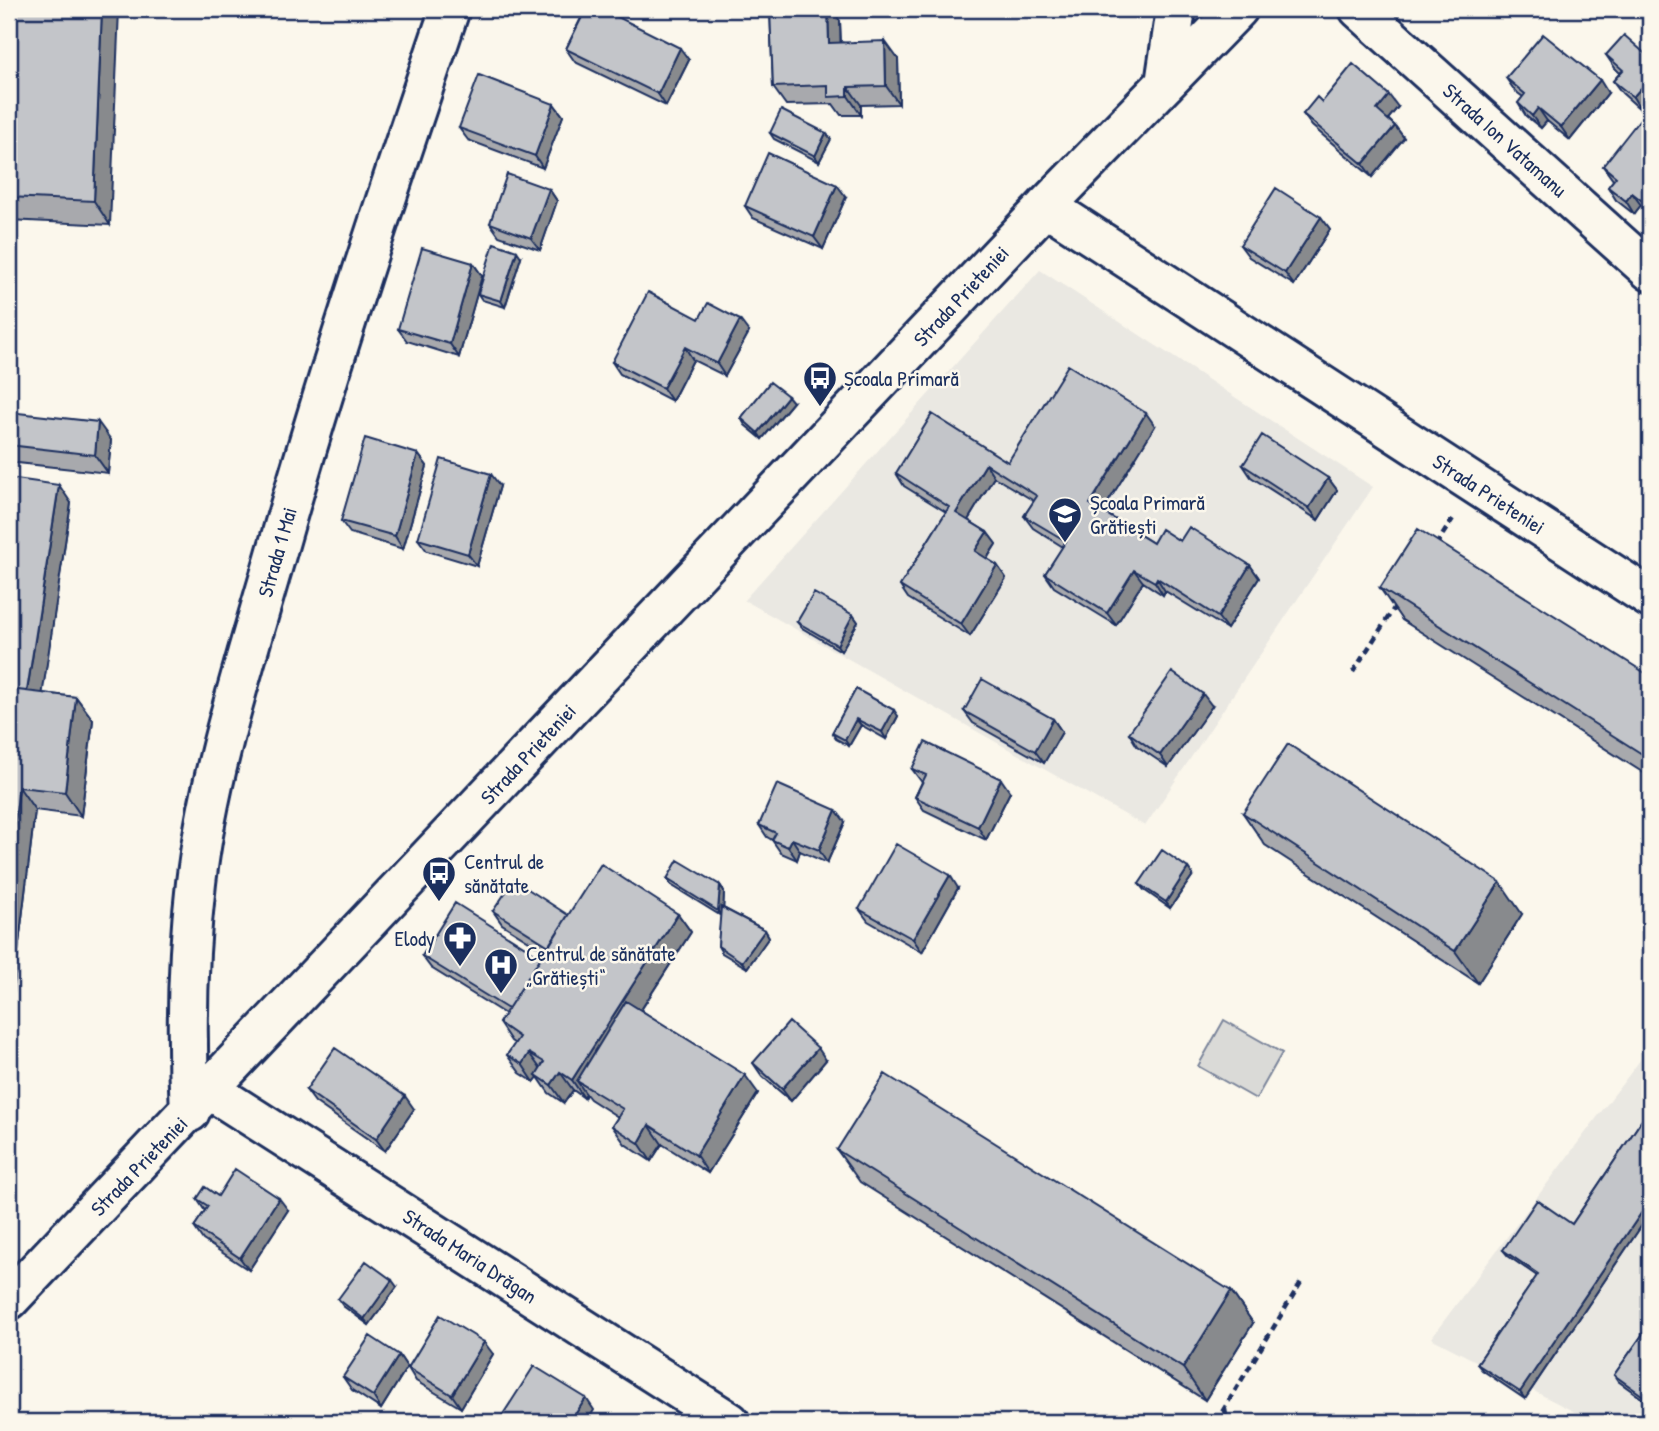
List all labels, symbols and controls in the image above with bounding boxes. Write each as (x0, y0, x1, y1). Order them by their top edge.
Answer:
street label: Strada Ion Vatamanu (1437, 76, 1574, 204)
street label: Strada Prieteniei (907, 239, 1015, 353)
bus stop icon: Școala Primară (801, 359, 839, 408)
place label: Școala Primară (844, 364, 959, 393)
street label: Strada Prieteniei (1427, 447, 1551, 541)
place label: Școala Primară Grătiești (1090, 488, 1205, 541)
school or university icon: Școala Primară Grătiești (1046, 495, 1084, 544)
street label: Strada 1 Mai (250, 504, 304, 600)
street label: Strada Prieteniei (474, 697, 582, 811)
place label: Centrul de sănătate (464, 847, 544, 900)
bus stop icon: Centrul de sănătate (420, 854, 458, 903)
pharmacy icon: Elody (441, 919, 479, 968)
place label: Elody (395, 924, 435, 953)
place label: Centrul de sănătate „Grătiești“ (526, 939, 676, 992)
hospital icon: Centrul de sănătate „Grătiești“ (482, 946, 520, 995)
street label: Strada Prieteniei (84, 1110, 194, 1222)
street label: Strada Maria Drăgan (397, 1202, 543, 1310)

